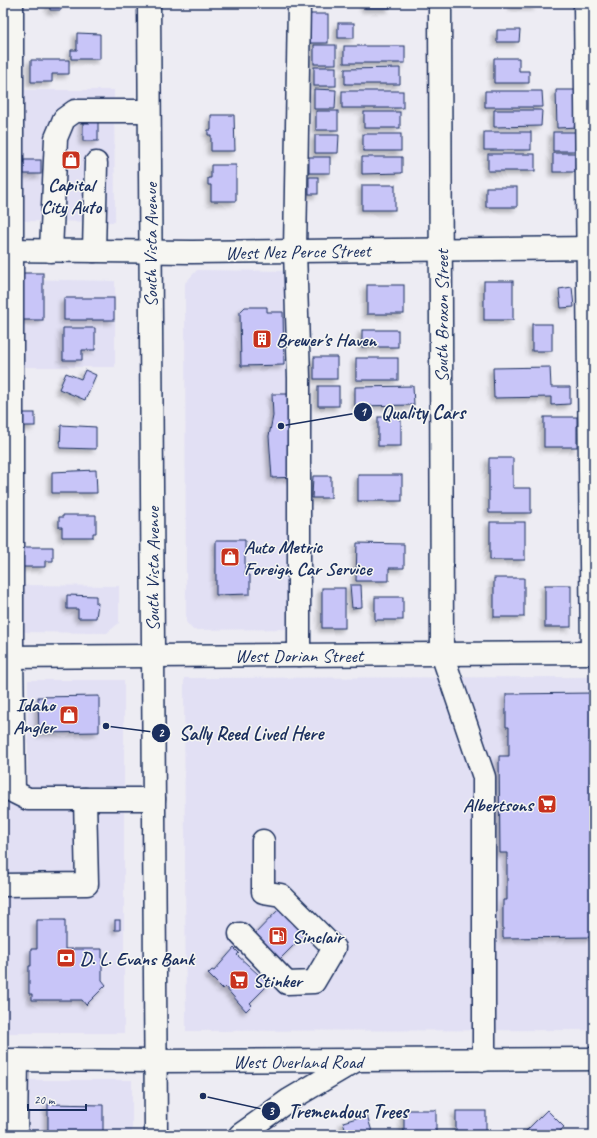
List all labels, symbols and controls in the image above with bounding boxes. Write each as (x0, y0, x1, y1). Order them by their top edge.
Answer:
shop icon: Capital City Auto (60, 149, 82, 171)
place label: Capital City Auto (41, 173, 102, 219)
street label: South Vista Avenue (139, 181, 163, 307)
street label: West Nez Perce Street (225, 239, 373, 265)
street label: South Broxon Street (430, 248, 454, 382)
building icon: Brewer's Haven (251, 328, 273, 350)
place label: Brewer's Haven (276, 328, 378, 352)
callout: Quality Cars (353, 396, 473, 428)
text: Quality Cars (381, 400, 467, 425)
text: 1 (360, 404, 367, 420)
street label: South Vista Avenue (141, 505, 165, 631)
place label: Auto Metric Foreign Car Service (244, 535, 373, 581)
shop icon: Auto Metric Foreign Car Service (219, 546, 241, 568)
street label: West Dorian Street (235, 644, 365, 668)
place label: Idaho Angler (13, 693, 57, 739)
shop icon: Idaho Angler (58, 704, 80, 726)
callout: Sally Reed Lived Here (151, 717, 332, 749)
text: Sally Reed Lived Here (179, 721, 325, 746)
text: 2 (158, 725, 165, 741)
place label: Albertsons (463, 793, 535, 817)
supermarket icon: Albertsons (536, 793, 558, 815)
fuel station icon: Sinclair (267, 925, 289, 947)
place label: Sinclair (292, 925, 345, 949)
bank icon: D. L. Evans Bank (55, 947, 77, 969)
place label: D. L. Evans Bank (80, 947, 196, 971)
supermarket icon: Stinker (228, 969, 250, 991)
place label: Stinker (253, 969, 304, 993)
street label: West Overland Road (233, 1050, 366, 1074)
scale bar (28, 1086, 86, 1112)
text: 20 m (34, 1092, 56, 1108)
callout: Tremendous Trees (261, 1095, 416, 1127)
text: Tremendous Trees (288, 1099, 410, 1124)
text: 3 (268, 1103, 275, 1119)

